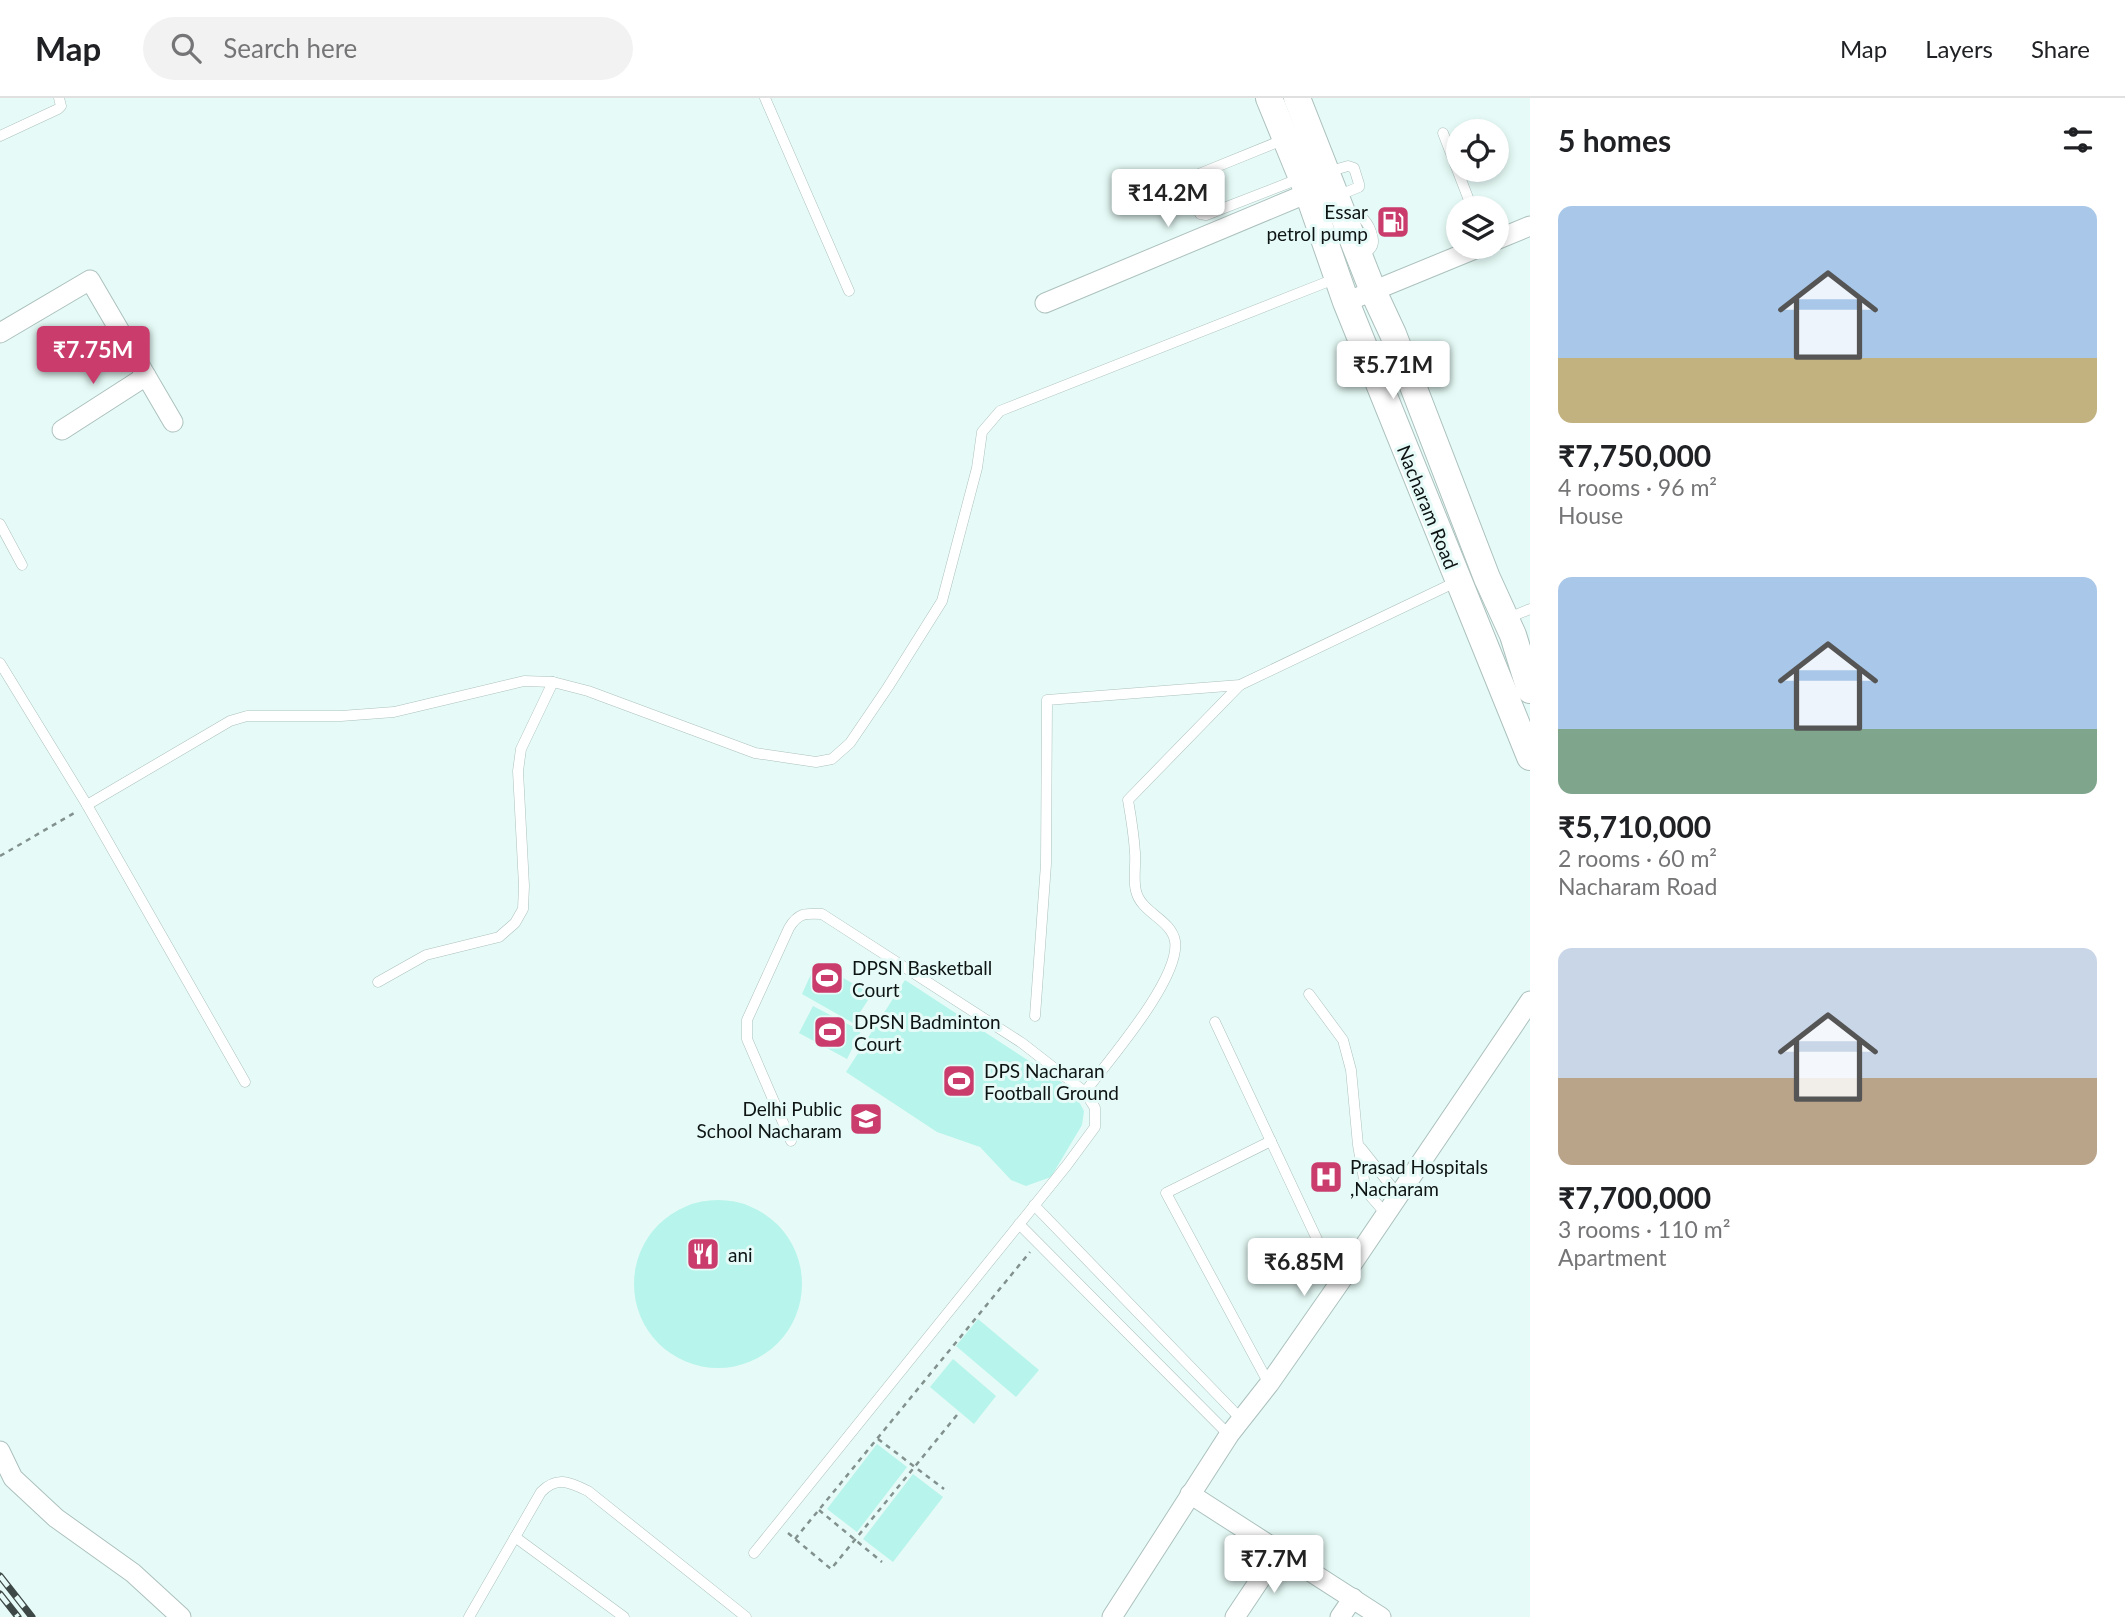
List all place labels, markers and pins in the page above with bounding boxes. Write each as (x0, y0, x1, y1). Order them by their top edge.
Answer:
pin: ₹14.2M (1111, 170, 1225, 229)
place label: Essar petrol pump (1266, 200, 1368, 245)
fuel station icon: Essar petrol pump (1374, 203, 1412, 241)
pin: ₹7.75M (36, 327, 150, 386)
pin: ₹5.71M (1336, 342, 1450, 401)
place label: DPSN Basketball Court (852, 956, 992, 1001)
sports icon: DPSN Basketball Court (808, 959, 846, 997)
place label: DPSN Badminton Court (854, 1010, 1001, 1055)
sports icon: DPSN Badminton Court (811, 1013, 849, 1051)
place label: DPS Nacharan Football Ground (984, 1059, 1119, 1104)
sports icon: DPS Nacharan Football Ground (940, 1062, 978, 1100)
place label: Delhi Public School Nacharam (697, 1097, 842, 1142)
school or university icon: Delhi Public School Nacharam (847, 1100, 885, 1138)
place label: Prasad Hospitals ,Nacharam (1350, 1155, 1488, 1200)
hospital icon: Prasad Hospitals ,Nacharam (1307, 1158, 1345, 1196)
restaurant icon: ani (684, 1235, 722, 1273)
pin: ₹6.85M (1247, 1238, 1361, 1298)
place label: ani (728, 1243, 753, 1266)
pin: ₹7.7M (1225, 1536, 1323, 1595)

